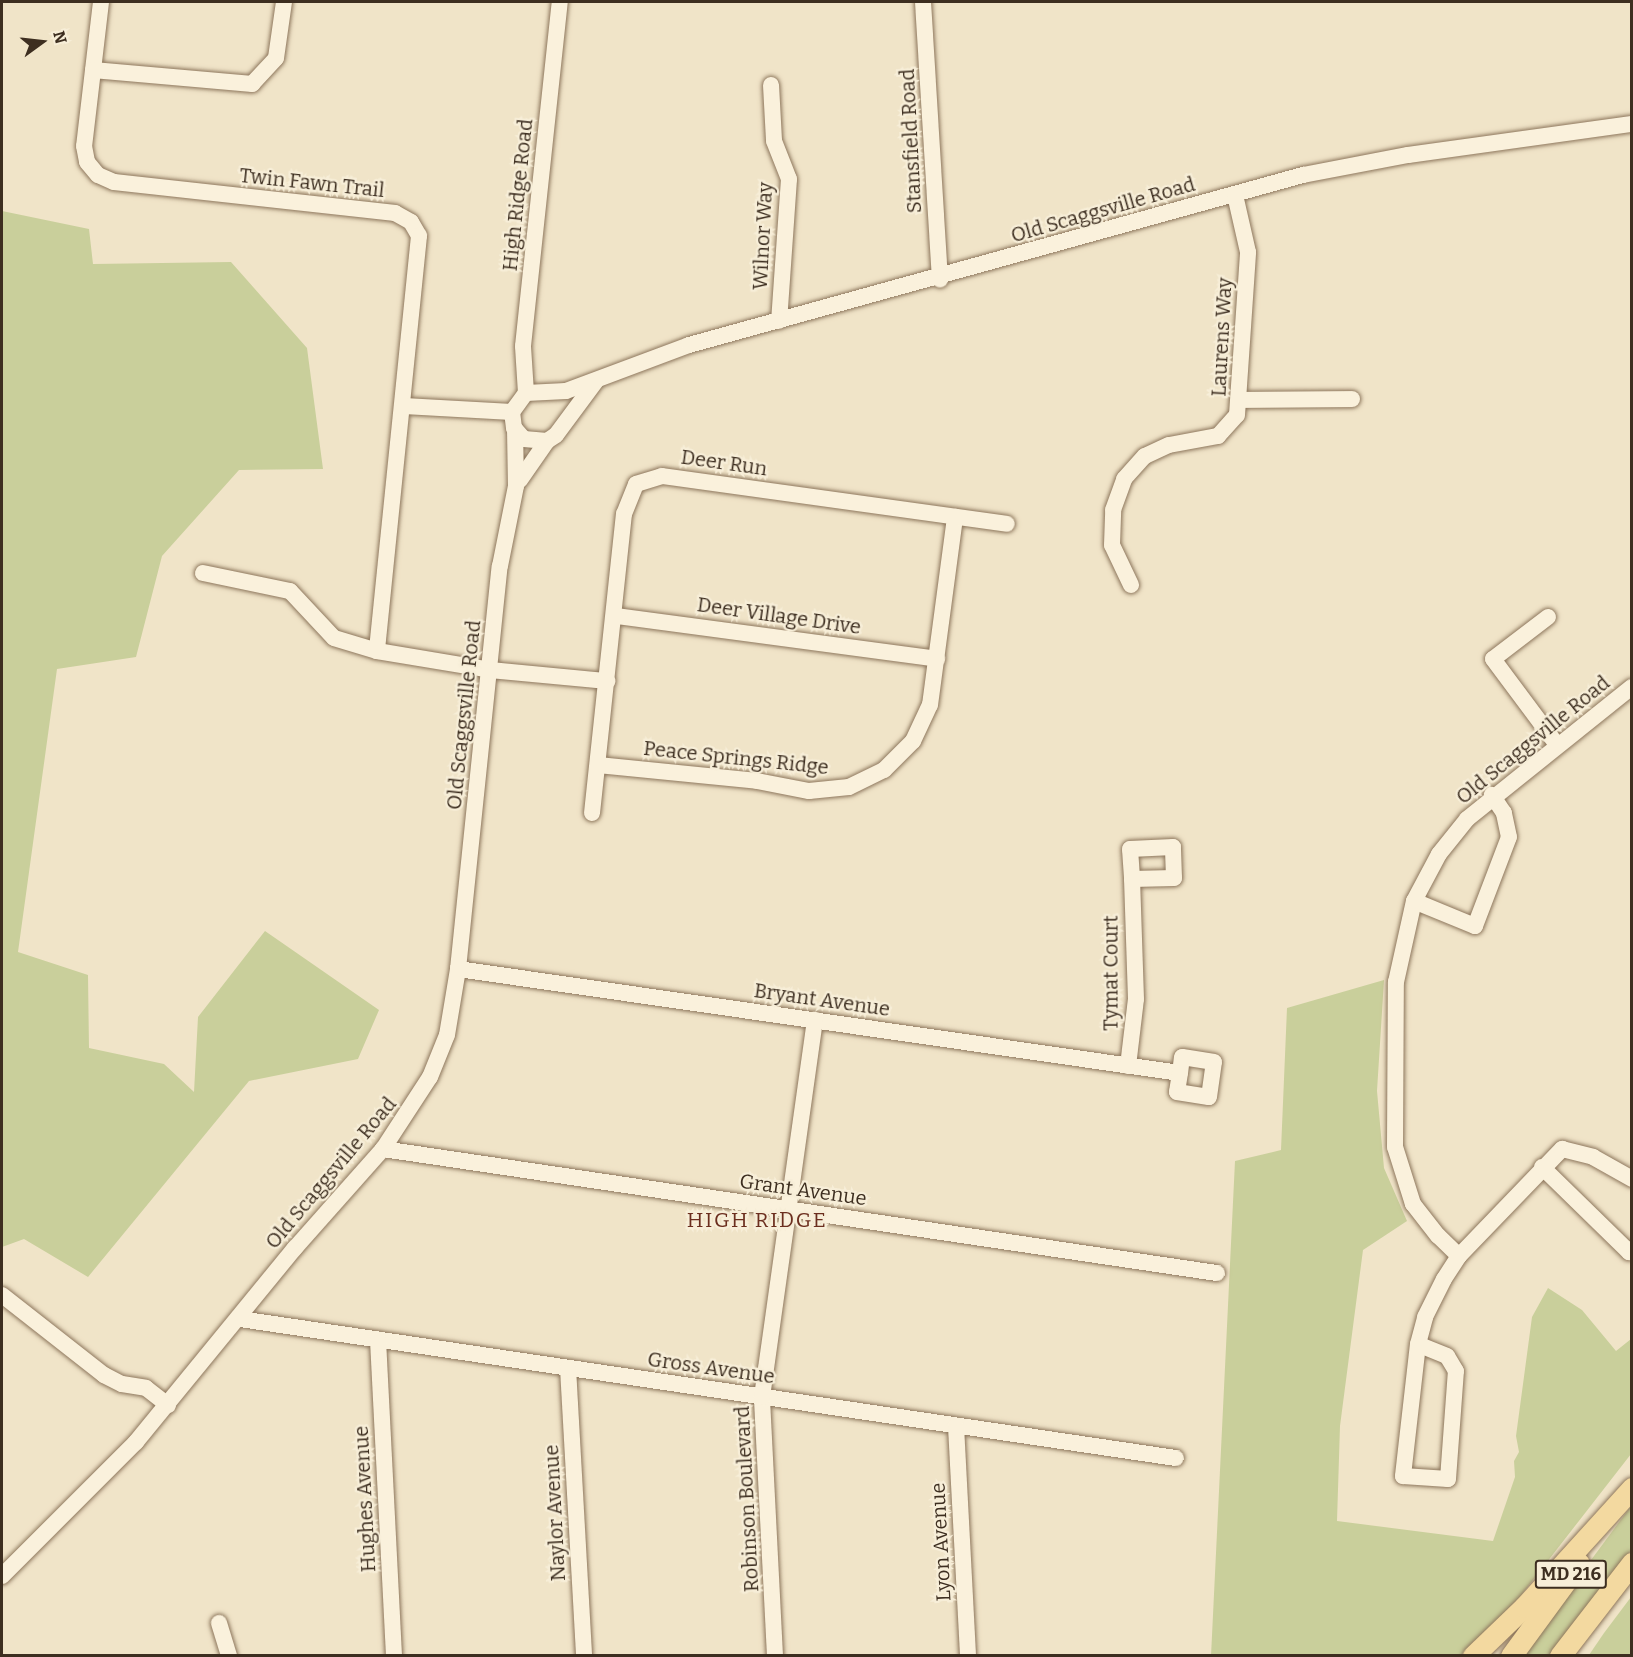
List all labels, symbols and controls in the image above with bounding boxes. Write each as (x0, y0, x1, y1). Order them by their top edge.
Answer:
north arrow (12, 12, 72, 72)
text: N (49, 29, 71, 46)
street label: Stansfield Road (895, 68, 927, 214)
street label: High Ridge Road (498, 118, 538, 272)
street label: Twin Fawn Trail (238, 163, 386, 203)
street label: Old Scaggsville Road (1008, 172, 1198, 248)
street label: Wilnor Way (748, 181, 778, 291)
street label: Laurens Way (1207, 277, 1237, 397)
street label: Deer Run (679, 445, 769, 481)
street label: Deer Village Drive (696, 593, 862, 639)
street label: Old Scaggsville Road (442, 619, 486, 811)
street label: Old Scaggsville Road (1451, 671, 1615, 809)
street label: Peace Springs Ridge (642, 736, 830, 780)
street label: Tymat Court (1099, 915, 1123, 1031)
street label: Bryant Avenue (753, 979, 891, 1021)
street label: Old Scaggsville Road (261, 1092, 401, 1254)
street label: Grant Avenue (738, 1169, 868, 1211)
district label: HIGH RIDGE (687, 1207, 827, 1233)
street label: Gross Avenue (646, 1347, 776, 1389)
street label: Robinson Boulevard (730, 1405, 764, 1593)
street label: Hughes Avenue (349, 1425, 381, 1573)
street label: Naylor Avenue (539, 1444, 571, 1582)
street label: Lyon Avenue (926, 1482, 956, 1602)
road number: MD 216 (1534, 1559, 1608, 1589)

